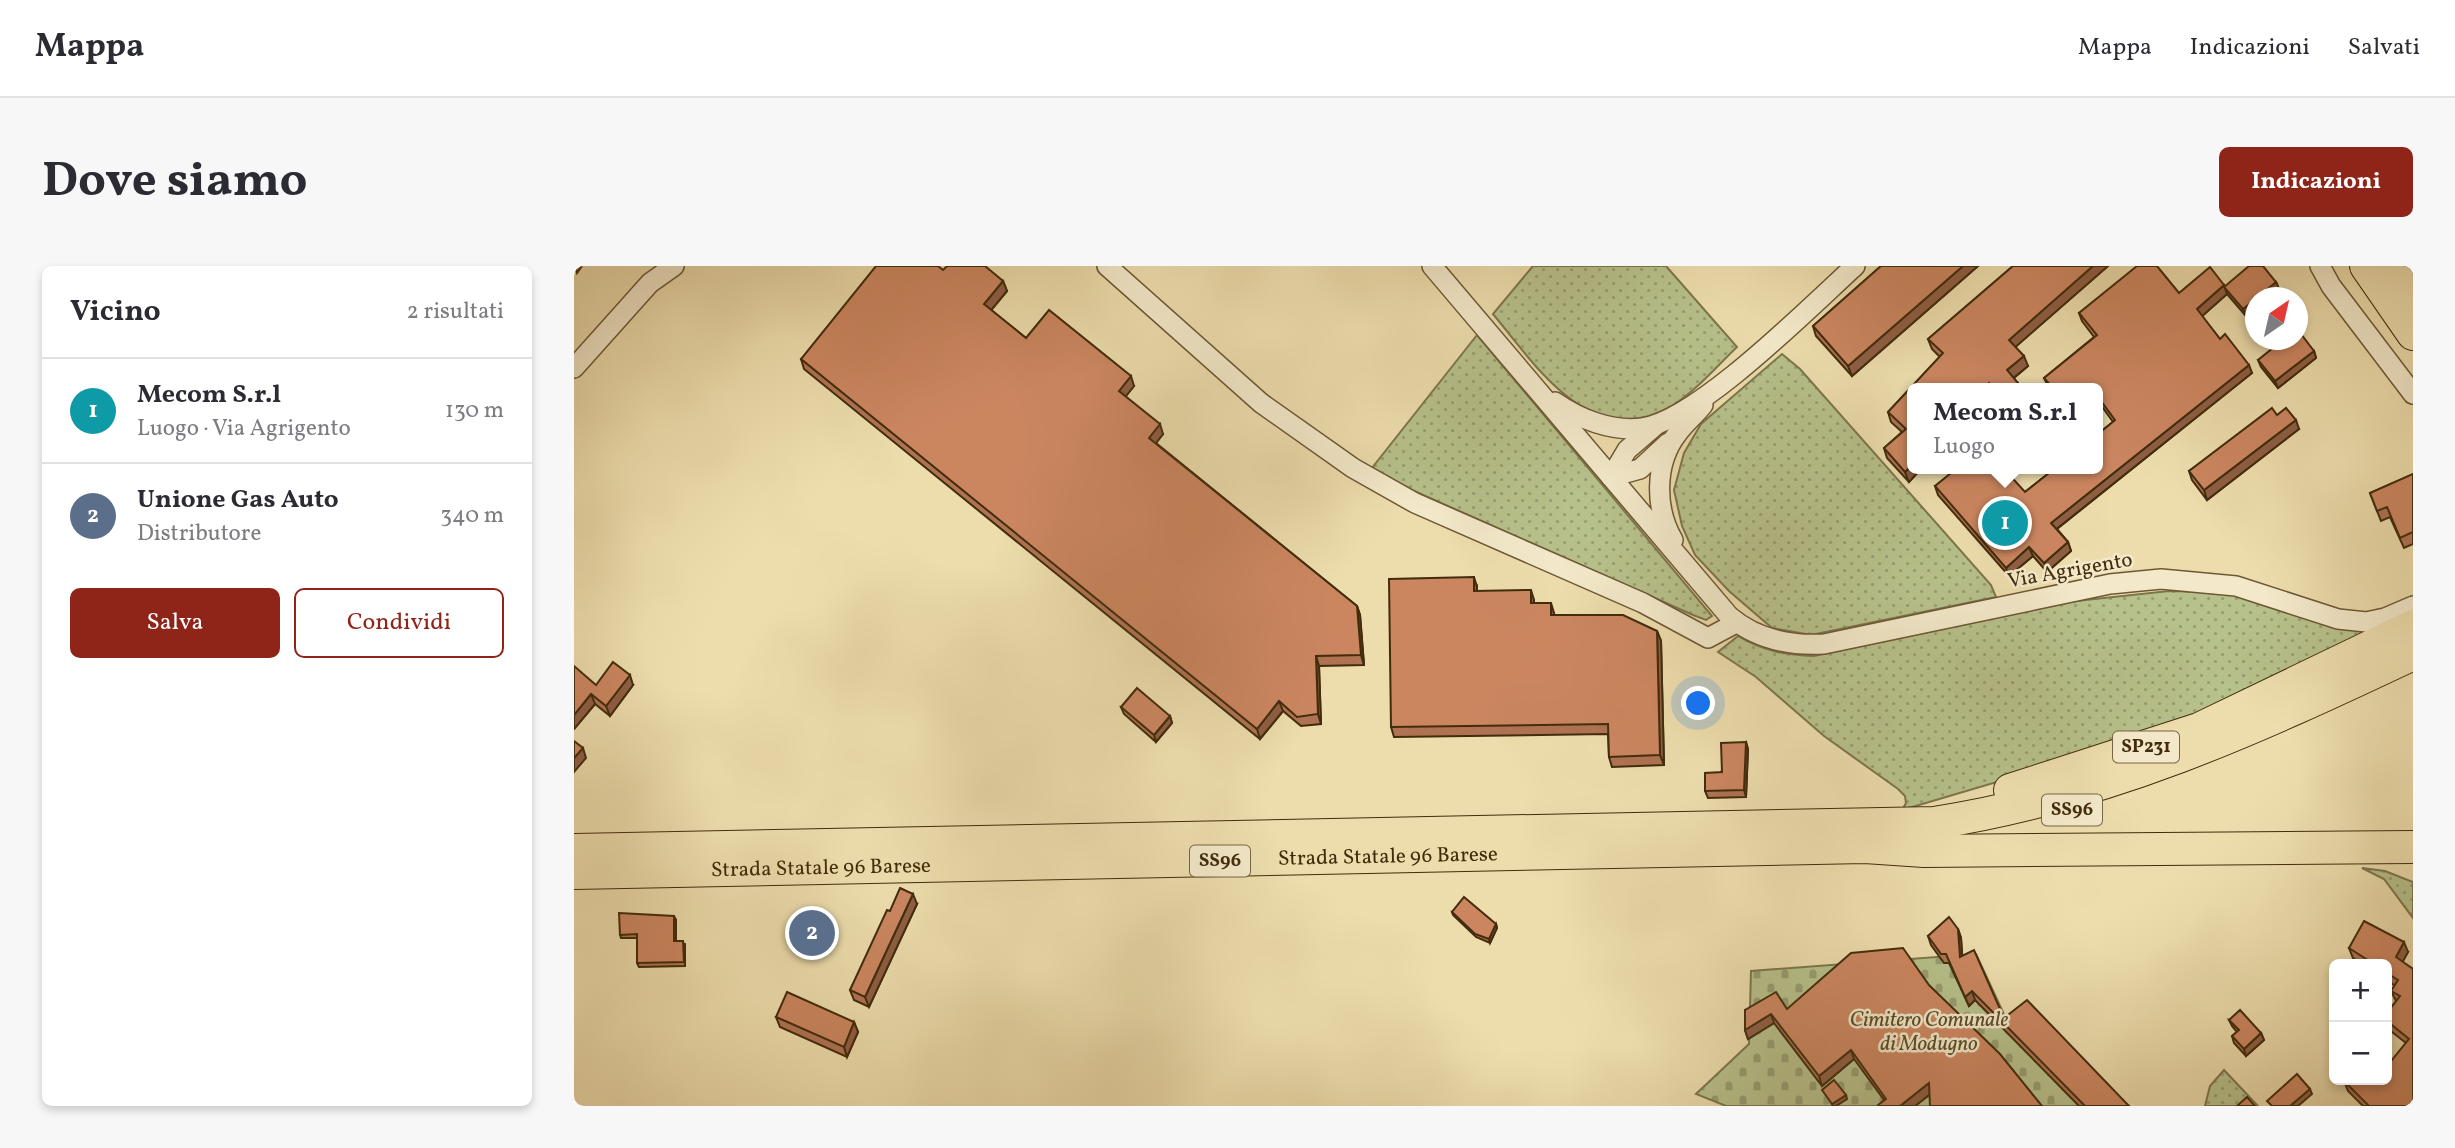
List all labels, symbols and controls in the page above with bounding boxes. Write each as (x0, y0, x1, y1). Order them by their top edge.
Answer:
text: Mappa (35, 25, 144, 71)
text: Mappa (2078, 31, 2152, 65)
text: Indicazioni (2190, 31, 2310, 65)
text: Salvati (2348, 31, 2420, 65)
button: Indicazioni (2219, 147, 2413, 217)
text: Dove siamo (42, 148, 308, 217)
north arrow (2245, 287, 2308, 350)
text: Vicino (70, 291, 161, 333)
text: 2 risultati (407, 296, 504, 328)
text: Mecom S.r.l (137, 377, 281, 413)
popup (1907, 383, 2103, 474)
text: 1 (88, 395, 98, 427)
text: 130 m (445, 395, 504, 427)
text: Mecom S.r.l (1933, 395, 2077, 431)
text: Luogo · Via Agrigento (137, 413, 351, 445)
text: Luogo (1933, 431, 1995, 463)
text: Unione Gas Auto (137, 482, 339, 518)
pin: 1 (1982, 497, 2028, 549)
text: 2 (87, 500, 99, 532)
text: 340 m (440, 500, 504, 532)
text: Distributore (137, 518, 261, 550)
street label: Via Agrigento (2005, 546, 2135, 596)
button: Salva (70, 588, 280, 658)
button: Condividi (294, 588, 504, 658)
your location (1681, 686, 1715, 720)
road number: SP231 (2113, 732, 2179, 762)
road number: SS96 (2042, 794, 2102, 825)
street label: Strada Statale 96 Barese (1278, 840, 1498, 873)
road number: SS96 (1190, 846, 1250, 876)
street label: Strada Statale 96 Barese (711, 851, 931, 885)
pin: 2 (789, 907, 835, 959)
map controls (2329, 959, 2392, 1085)
button: + (2329, 959, 2392, 1022)
park label: Cimitero Comunale di Modugno (1850, 1006, 2009, 1059)
button: − (2329, 1022, 2392, 1085)

